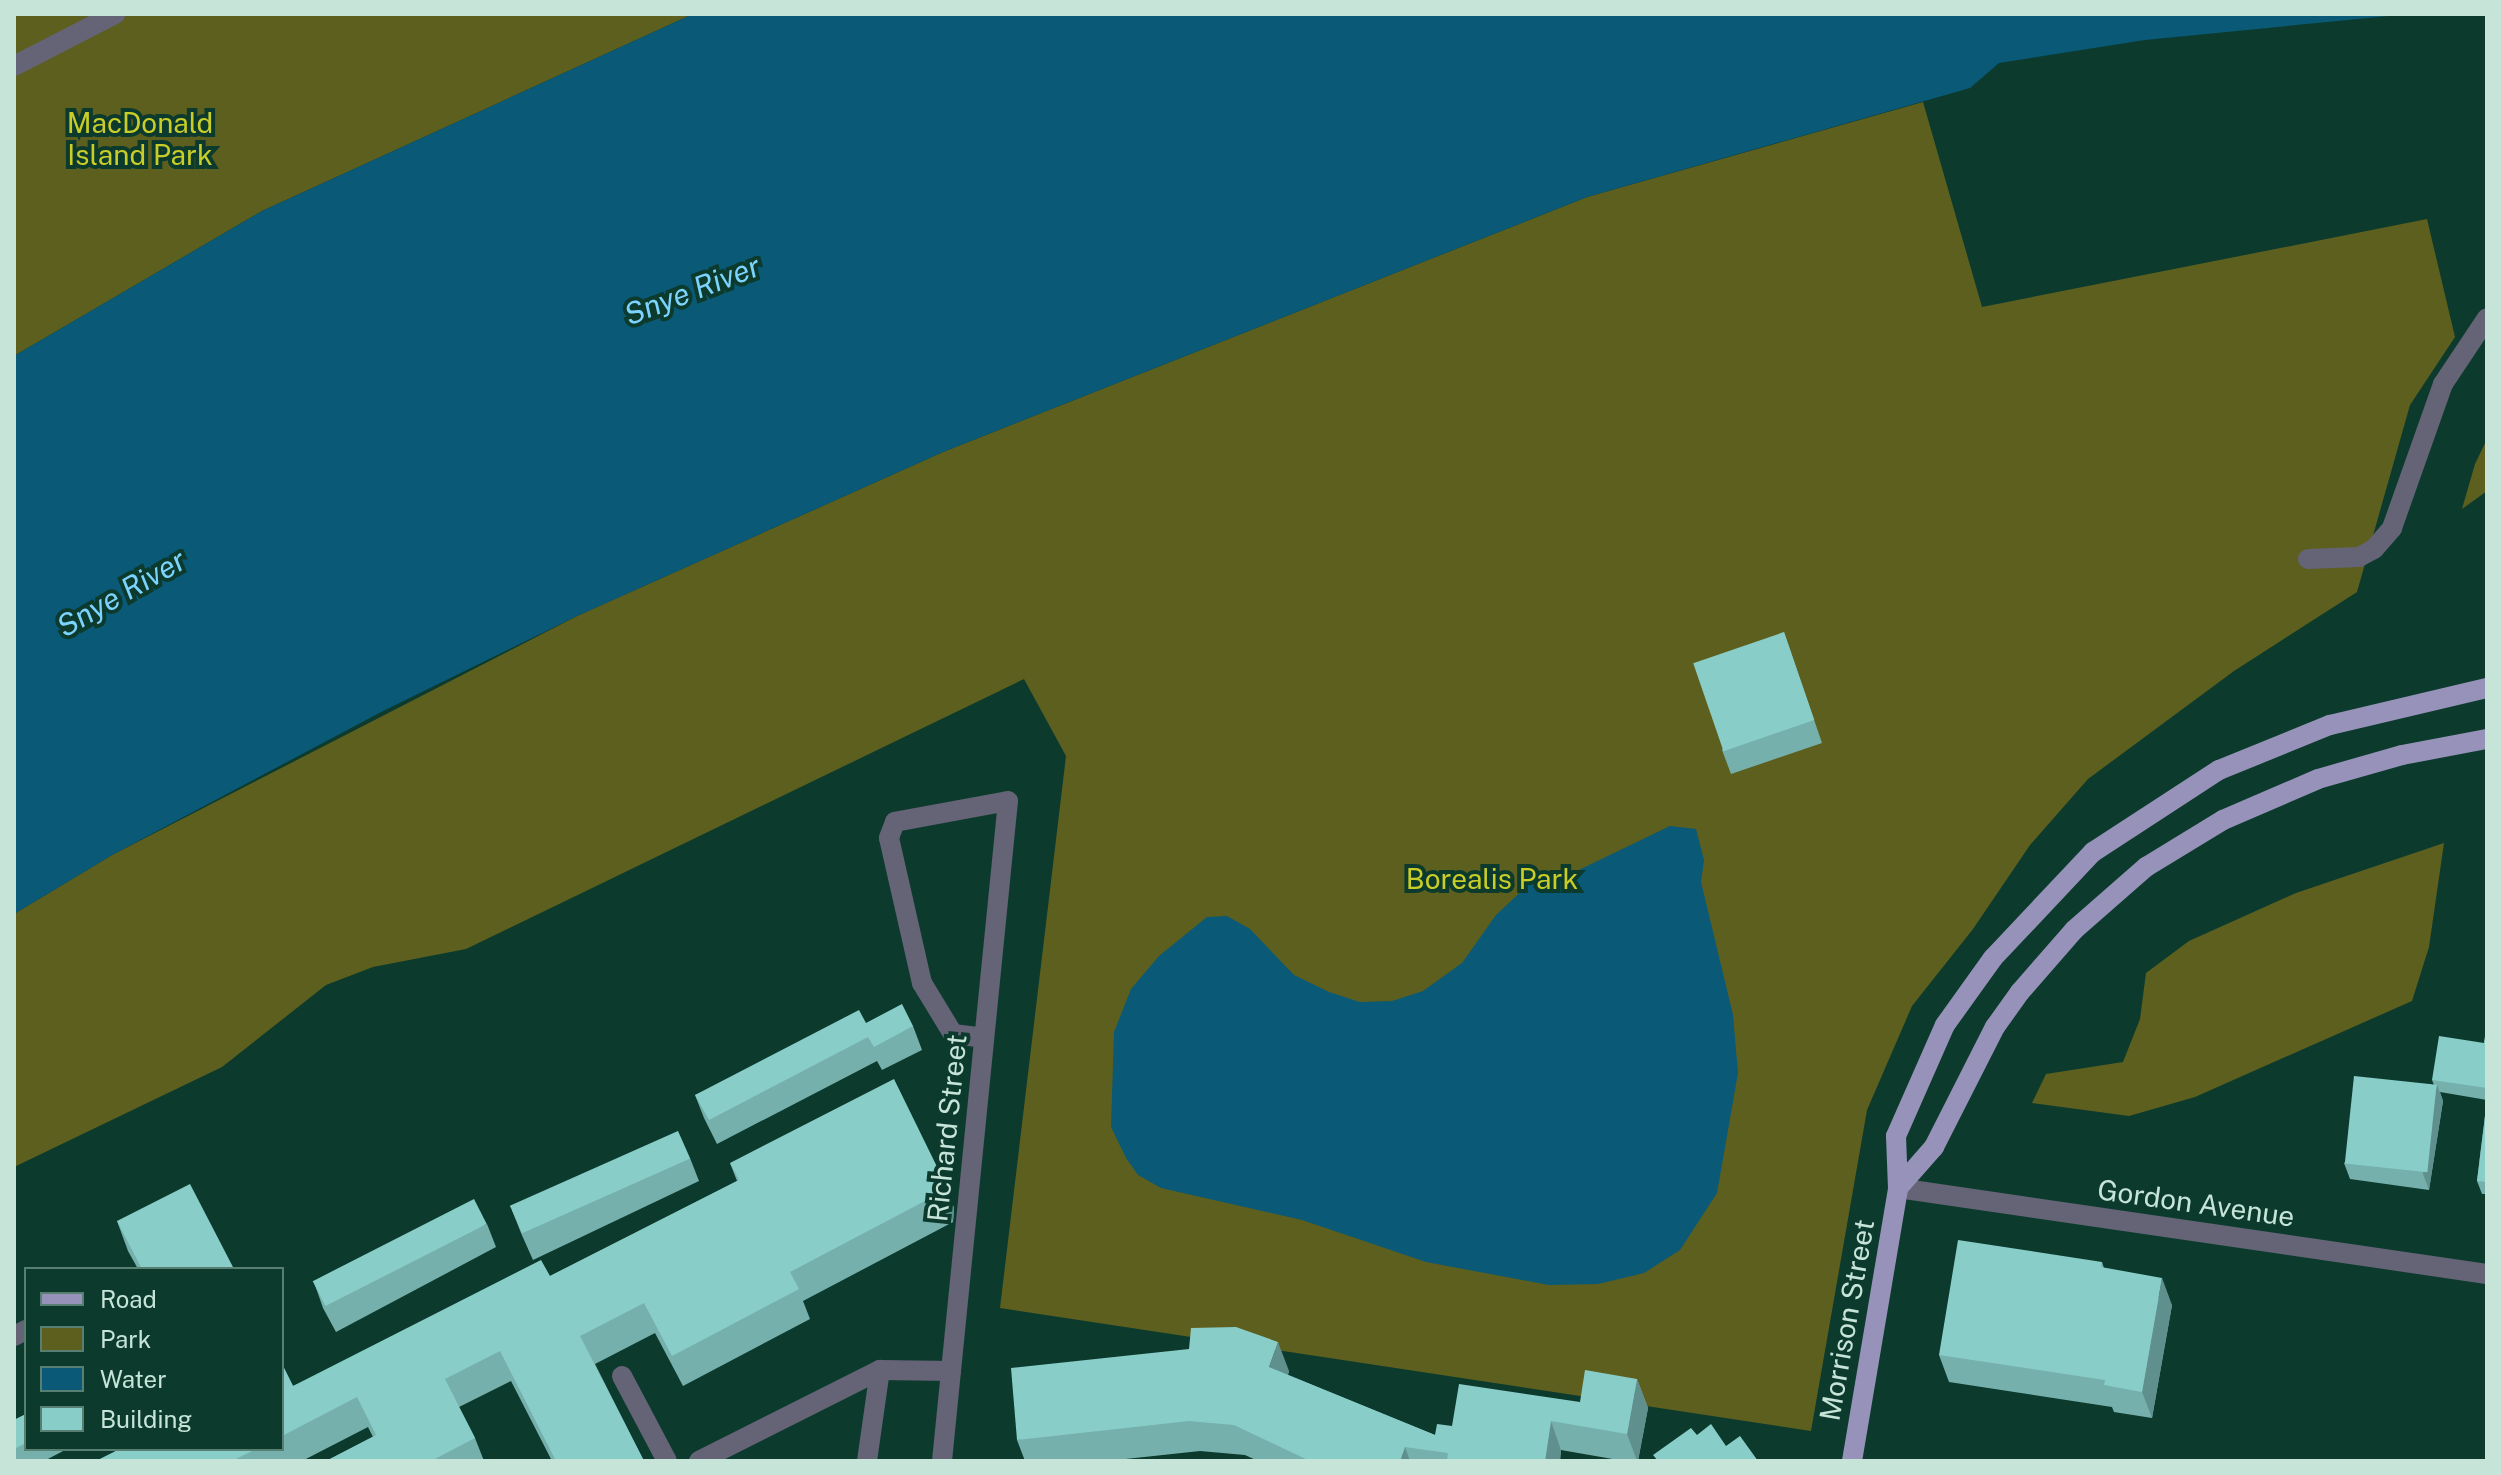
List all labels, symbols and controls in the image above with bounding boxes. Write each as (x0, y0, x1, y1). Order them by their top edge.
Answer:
park label: MacDonald Island Park (67, 106, 213, 172)
water label: Snye River (619, 248, 765, 332)
water label: Snye River (50, 542, 192, 644)
park label: Borealis Park (1406, 862, 1578, 896)
street label: Richard Street (920, 1033, 974, 1223)
street label: Gordon Avenue (2095, 1173, 2297, 1233)
street label: Morrison Street (1813, 1217, 1881, 1423)
legend (24, 1267, 284, 1451)
text: Road (100, 1285, 157, 1313)
text: Park (100, 1325, 151, 1353)
text: Water (100, 1365, 167, 1393)
text: Building (100, 1405, 192, 1433)

